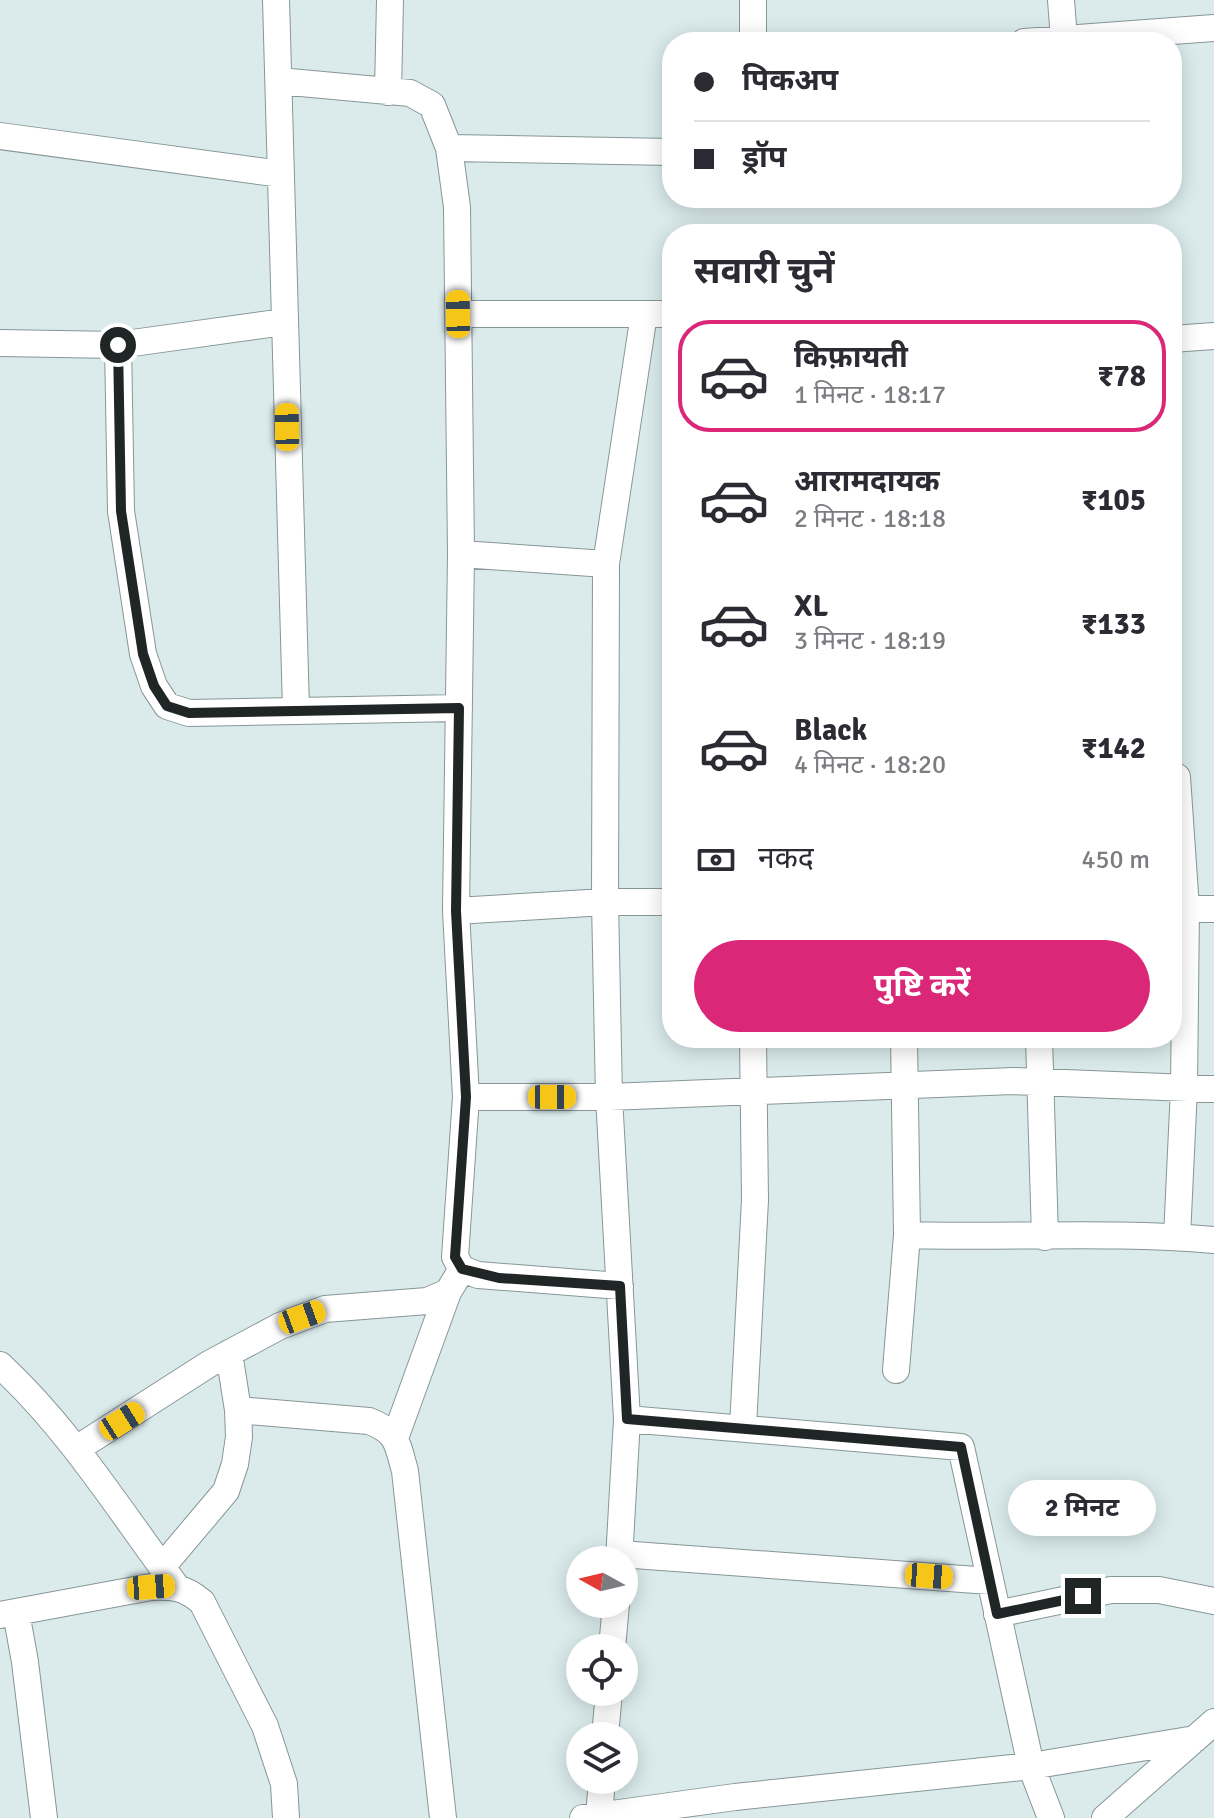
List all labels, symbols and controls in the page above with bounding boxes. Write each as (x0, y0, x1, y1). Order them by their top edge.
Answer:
text: पिकअप (742, 62, 838, 99)
text: ड्रॉप (742, 139, 786, 176)
text: सवारी चुनें (694, 249, 834, 294)
car (446, 290, 470, 338)
route start (100, 327, 136, 363)
text: किफ़ायती (794, 339, 908, 376)
icon: car (698, 340, 770, 412)
text: ₹78 (1097, 358, 1146, 395)
text: 1 मिनट · 18:17 (794, 379, 946, 411)
car (275, 403, 299, 451)
text: आरामदायक (794, 463, 940, 500)
icon: car (698, 464, 770, 536)
text: ₹105 (1081, 482, 1146, 519)
text: 2 मिनट · 18:18 (794, 503, 946, 535)
icon: car (698, 588, 770, 660)
text: XL (794, 588, 828, 625)
text: ₹133 (1081, 606, 1146, 643)
text: 3 मिनट · 18:19 (794, 625, 946, 657)
icon: car (698, 712, 770, 784)
text: Black (794, 712, 867, 749)
text: ₹142 (1081, 730, 1146, 767)
text: 4 मिनट · 18:20 (794, 749, 946, 781)
icon: cash (694, 838, 738, 882)
text: नकद (758, 840, 814, 877)
text: 450 m (1081, 844, 1150, 876)
button: पुष्टि करें (694, 940, 1150, 1032)
car (528, 1085, 576, 1109)
car (275, 1298, 329, 1336)
car (95, 1398, 149, 1444)
callout: 2 मिनट (1009, 1480, 1157, 1536)
text: 2 मिनट (1045, 1492, 1119, 1524)
north arrow (566, 1546, 638, 1618)
map controls (566, 1546, 638, 1794)
car (904, 1562, 954, 1590)
car (126, 1573, 176, 1601)
route end (1065, 1578, 1101, 1614)
button: locate (566, 1634, 638, 1706)
button: layers (566, 1722, 638, 1794)

